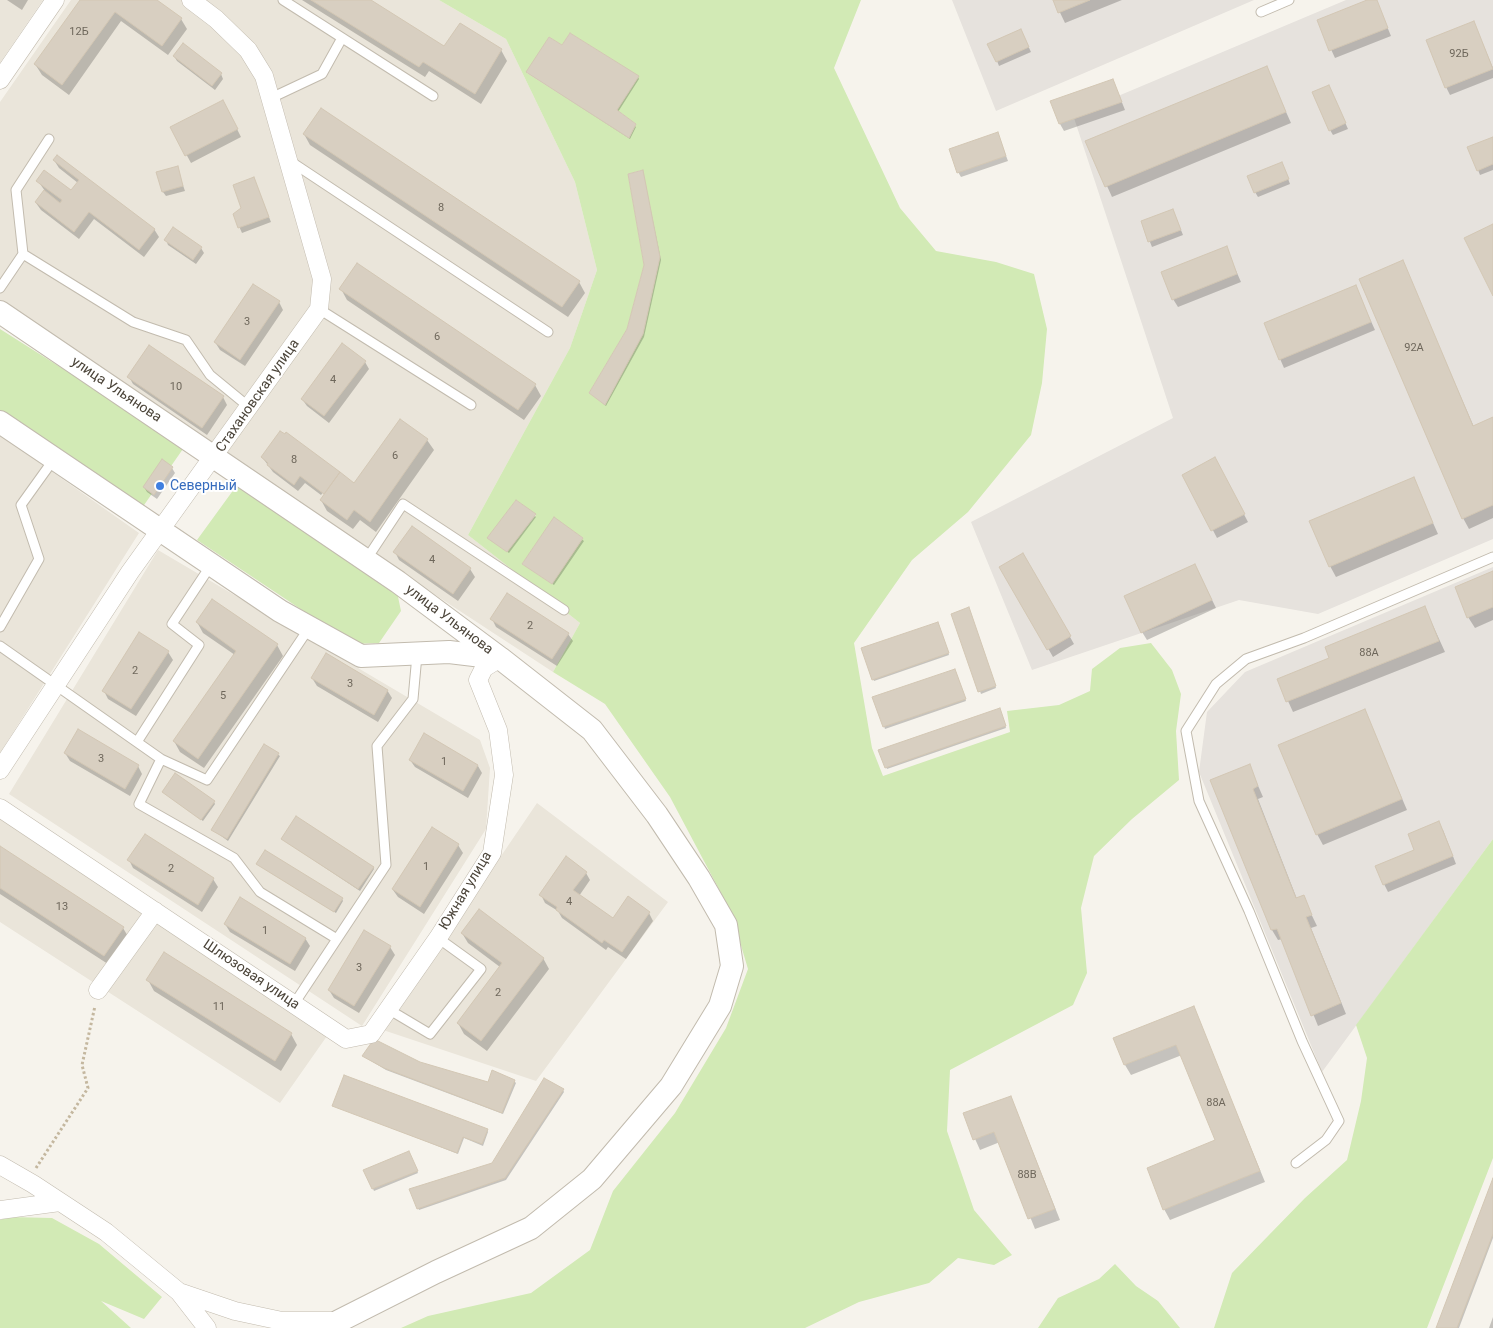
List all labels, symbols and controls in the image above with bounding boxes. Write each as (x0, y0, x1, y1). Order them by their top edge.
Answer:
house number: 12Б (69, 25, 89, 39)
house number: 92Б (1449, 47, 1469, 61)
house number: 8 (438, 201, 444, 215)
house number: 3 (244, 315, 250, 329)
house number: 6 (434, 330, 440, 344)
street label: Стахановская улица (213, 336, 303, 456)
house number: 92А (1404, 341, 1424, 355)
street label: улица Ульянова (68, 354, 164, 426)
house number: 4 (330, 373, 336, 387)
house number: 10 (170, 380, 182, 394)
house number: 6 (392, 449, 398, 463)
house number: 8 (291, 453, 297, 467)
place label: Северный (170, 478, 237, 494)
marker: Северный (154, 480, 166, 492)
house number: 4 (429, 553, 435, 567)
street label: улица Ульянова (402, 582, 496, 658)
house number: 2 (527, 619, 533, 633)
house number: 88А (1359, 646, 1379, 660)
house number: 2 (132, 664, 138, 678)
house number: 3 (347, 677, 353, 691)
house number: 5 (220, 689, 226, 703)
house number: 3 (98, 752, 104, 766)
house number: 1 (441, 755, 447, 769)
street label: Южная улица (436, 849, 496, 933)
house number: 1 (423, 860, 429, 874)
house number: 2 (168, 862, 174, 876)
house number: 4 (566, 895, 572, 909)
house number: 13 (56, 900, 68, 914)
house number: 1 (262, 924, 268, 938)
street label: Шлюзовая улица (199, 936, 303, 1014)
house number: 3 (356, 961, 362, 975)
house number: 2 (495, 986, 501, 1000)
house number: 11 (213, 1000, 225, 1014)
house number: 88А (1206, 1096, 1226, 1110)
house number: 88В (1017, 1168, 1037, 1182)

